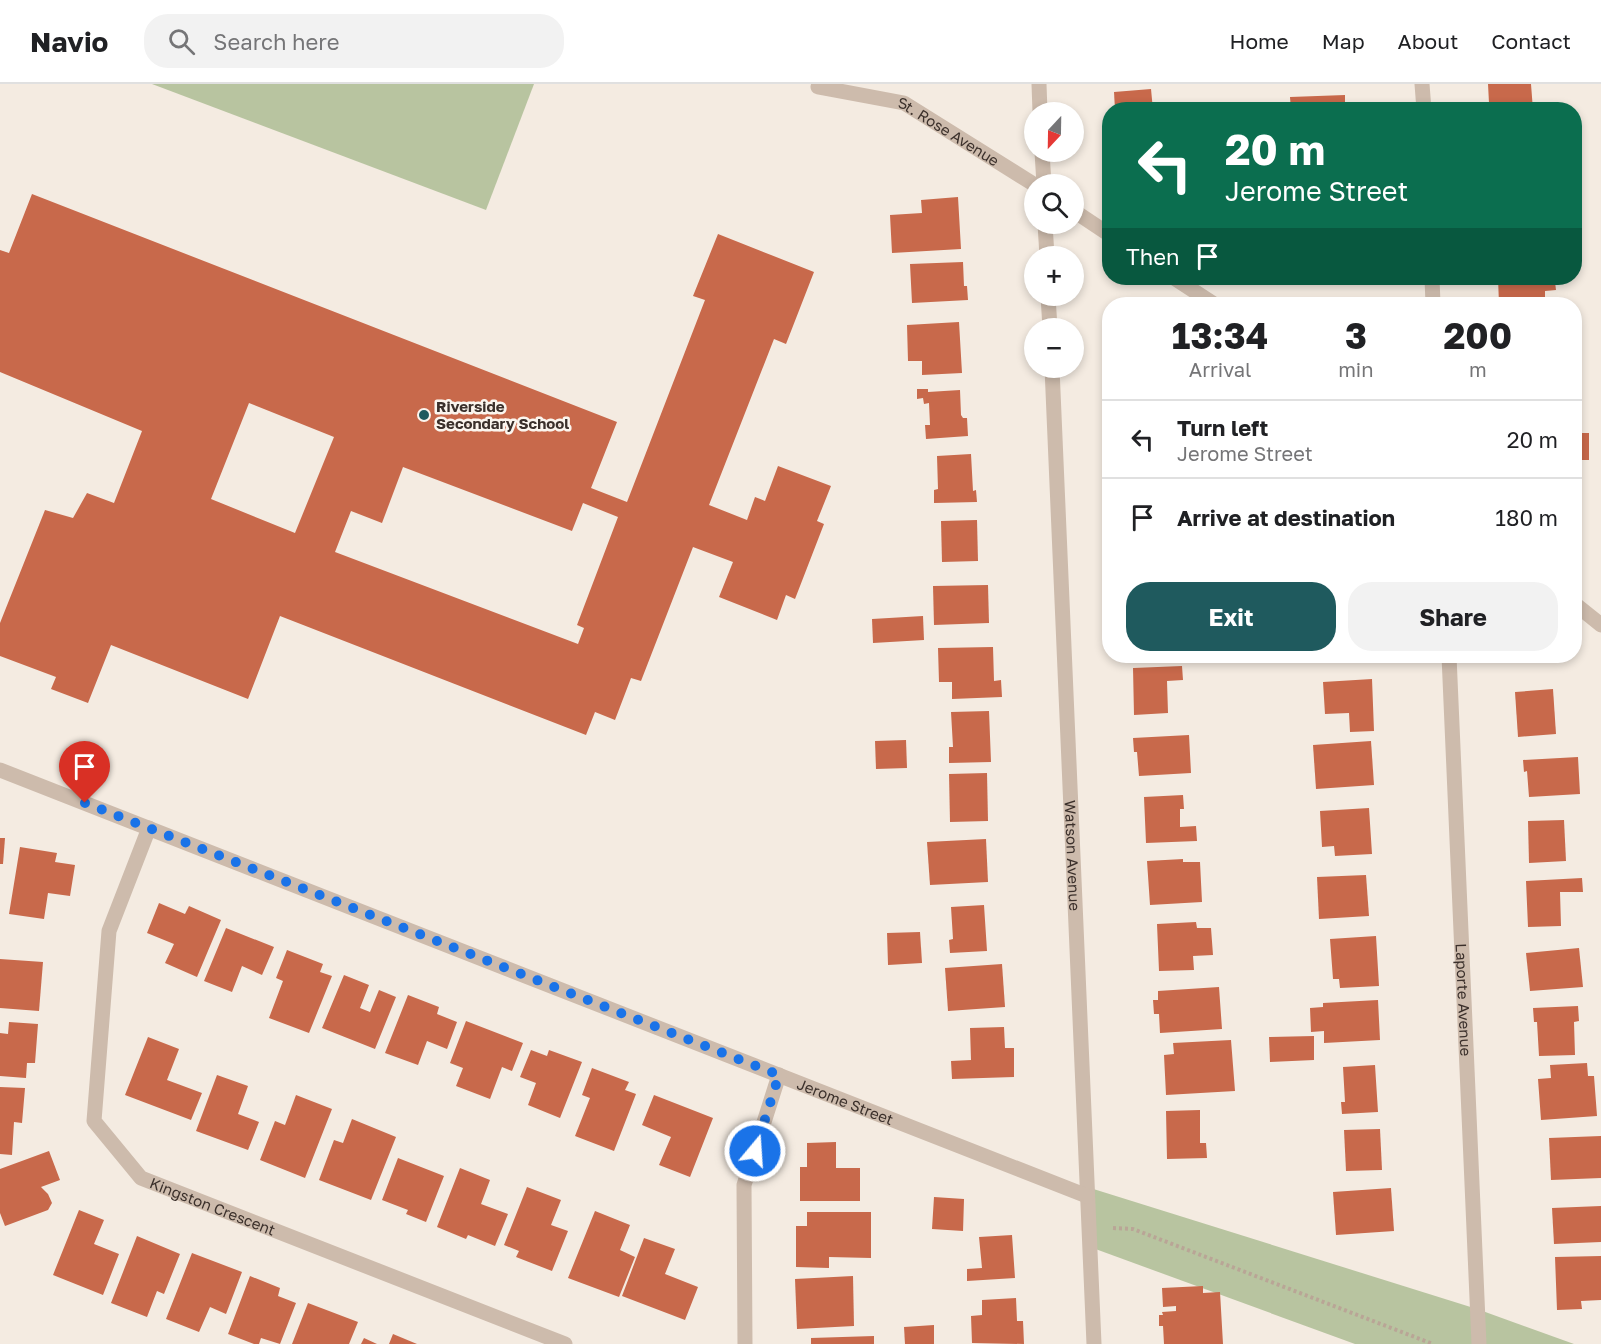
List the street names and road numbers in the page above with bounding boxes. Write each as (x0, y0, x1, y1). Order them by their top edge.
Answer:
street label: St. Rose Avenue (897, 93, 1003, 170)
street label: Watson Avenue (1062, 800, 1084, 912)
street label: Laporte Avenue (1453, 943, 1475, 1057)
street label: Jerome Street (795, 1074, 896, 1128)
street label: Kingston Crescent (147, 1173, 278, 1239)

